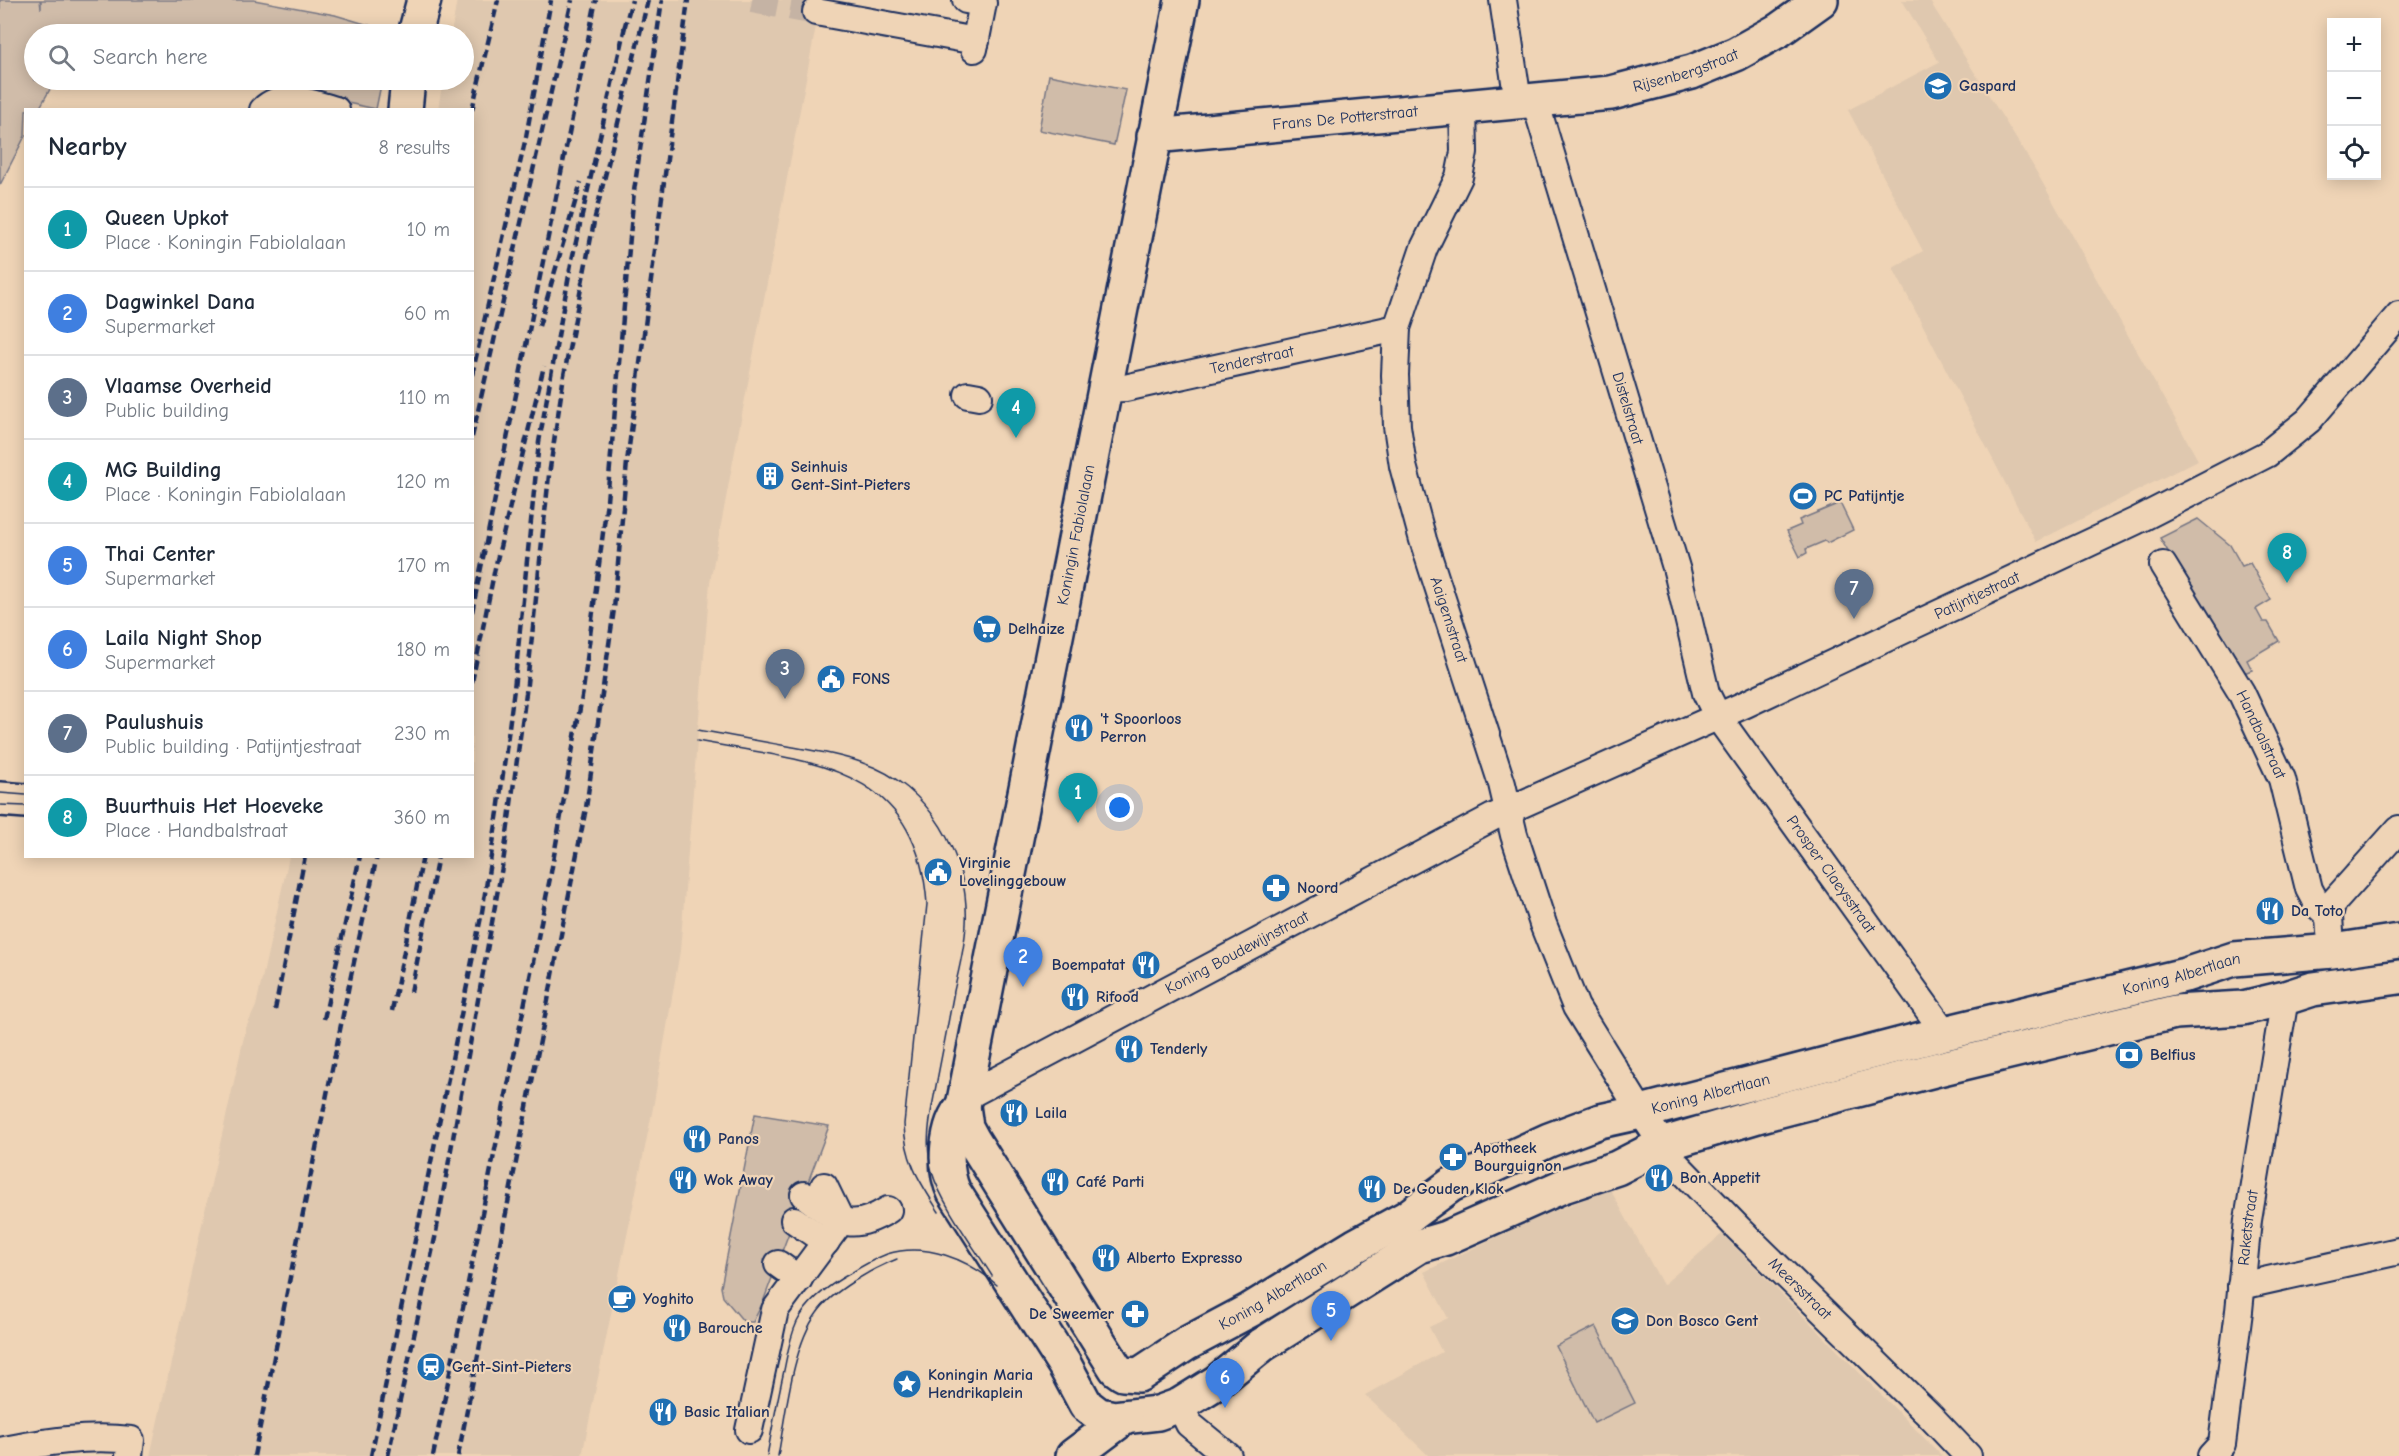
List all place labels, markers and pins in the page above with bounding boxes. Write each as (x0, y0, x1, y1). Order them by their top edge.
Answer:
school or university icon: Gaspard (1922, 70, 1954, 102)
place label: Gaspard (1959, 77, 2016, 95)
pin: 4 (996, 388, 1036, 438)
place label: Seinhuis Gent-Sint-Pieters (791, 458, 910, 494)
building icon: Seinhuis Gent-Sint-Pieters (754, 460, 786, 492)
sports icon: PC Patijntje (1787, 480, 1819, 512)
place label: PC Patijntje (1824, 487, 1905, 505)
pin: 8 (2268, 534, 2306, 583)
pin: 7 (1834, 570, 1874, 619)
supermarket icon: Delhaize (971, 613, 1003, 645)
place label: Delhaize (1008, 620, 1065, 638)
pin: 3 (766, 650, 804, 699)
public building icon: FONS (815, 663, 847, 695)
place label: FONS (852, 670, 890, 688)
place label: 't Spoorloos Perron (1100, 710, 1182, 746)
restaurant icon: 't Spoorloos Perron (1063, 712, 1095, 744)
pin: 1 (1058, 774, 1098, 823)
place label: Virginie Lovelinggebouw (959, 854, 1066, 890)
public building icon: Virginie Lovelinggebouw (922, 856, 954, 888)
pharmacy icon: Noord (1260, 872, 1292, 904)
place label: Noord (1297, 879, 1338, 897)
restaurant icon: Da Toto (2254, 895, 2286, 927)
place label: Da Toto (2291, 902, 2343, 920)
pin: 2 (1004, 938, 1042, 987)
restaurant icon: Boempatat (1130, 949, 1162, 981)
place label: Boempatat (1052, 956, 1126, 974)
restaurant icon: Rifood (1059, 981, 1091, 1013)
place label: Rifood (1096, 988, 1139, 1006)
restaurant icon: Tenderly (1113, 1033, 1145, 1065)
bank icon: Belfius (2113, 1039, 2145, 1071)
place label: Tenderly (1150, 1040, 1208, 1058)
place label: Belfius (2150, 1046, 2196, 1064)
restaurant icon: Laila (998, 1097, 1030, 1129)
place label: Laila (1035, 1104, 1067, 1122)
restaurant icon: Panos (681, 1123, 713, 1155)
place label: Panos (718, 1130, 759, 1148)
place label: Apotheek Bourguignon (1474, 1139, 1562, 1175)
pharmacy icon: Apotheek Bourguignon (1437, 1141, 1469, 1173)
restaurant icon: Bon Appetit (1643, 1162, 1675, 1194)
restaurant icon: Wok Away (667, 1164, 699, 1196)
restaurant icon: Café Parti (1039, 1166, 1071, 1198)
place label: Bon Appetit (1680, 1169, 1761, 1187)
place label: Wok Away (704, 1171, 774, 1189)
place label: Café Parti (1076, 1173, 1145, 1191)
restaurant icon: De Gouden Klok (1356, 1173, 1388, 1205)
place label: De Gouden Klok (1393, 1180, 1504, 1198)
restaurant icon: Alberto Expresso (1090, 1242, 1122, 1274)
place label: Alberto Expresso (1127, 1249, 1243, 1267)
cafe icon: Yoghito (606, 1283, 638, 1315)
place label: Yoghito (643, 1290, 694, 1308)
pin: 5 (1312, 1292, 1350, 1341)
pharmacy icon: De Sweemer (1119, 1298, 1151, 1330)
place label: De Sweemer (1029, 1305, 1115, 1323)
school or university icon: Don Bosco Gent (1609, 1305, 1641, 1337)
restaurant icon: Barouche (661, 1312, 693, 1344)
place label: Don Bosco Gent (1646, 1312, 1759, 1330)
place label: Barouche (698, 1319, 763, 1337)
station icon: Gent-Sint-Pieters (415, 1351, 447, 1383)
place label: Gent-Sint-Pieters (452, 1358, 571, 1376)
pin: 6 (1206, 1358, 1244, 1408)
place label: Koningin Maria Hendrikaplein (928, 1366, 1033, 1402)
place icon: Koningin Maria Hendrikaplein (891, 1368, 923, 1400)
restaurant icon: Basic Italian (647, 1396, 679, 1428)
place label: Basic Italian (684, 1403, 770, 1421)

